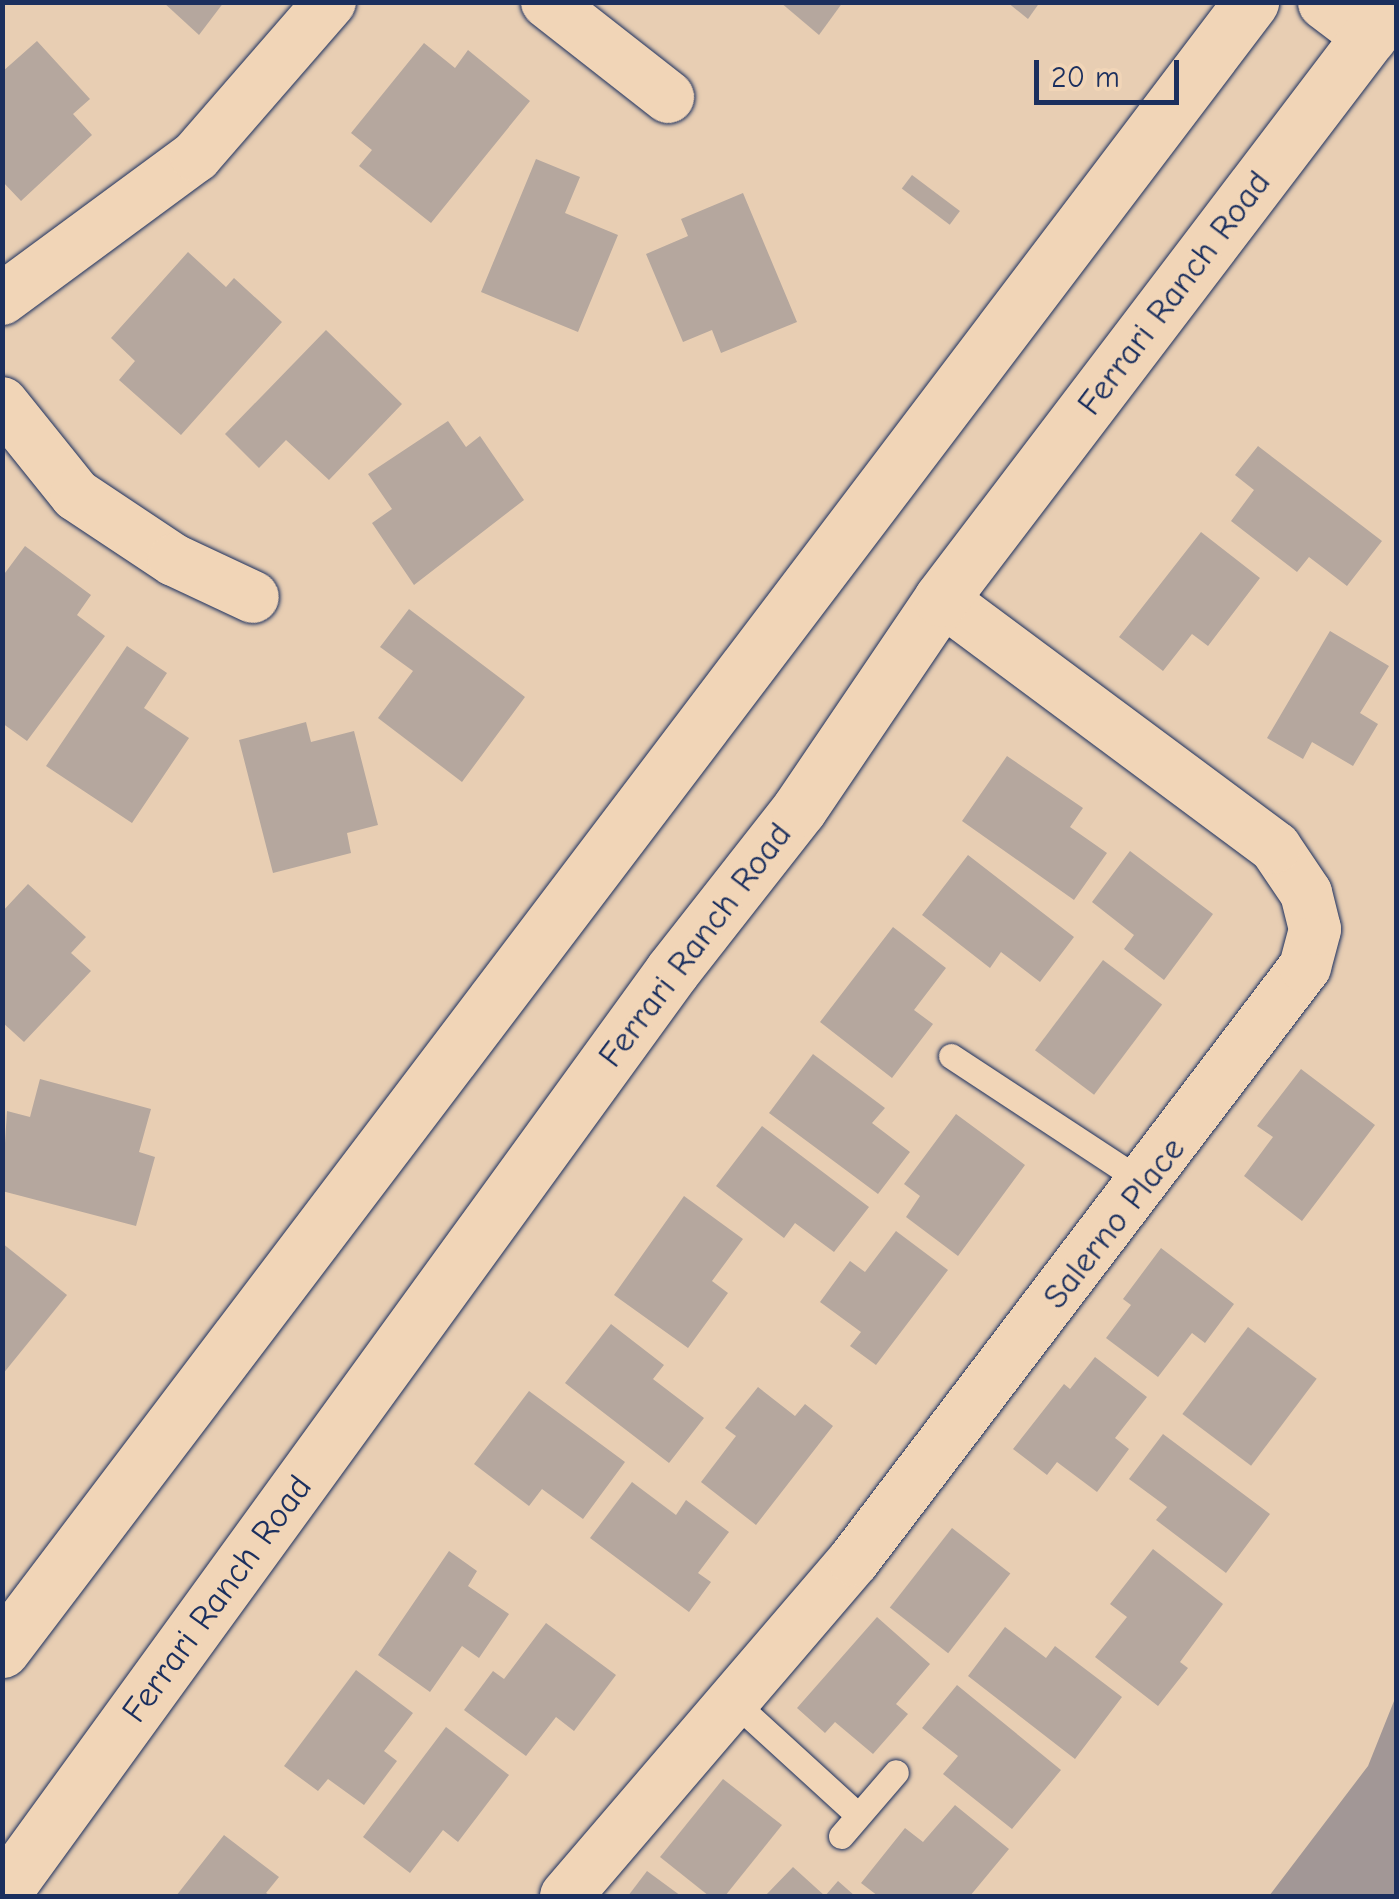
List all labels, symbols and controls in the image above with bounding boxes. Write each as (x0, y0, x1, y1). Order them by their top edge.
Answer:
scale bar (1039, 40, 1184, 102)
text: 20 m (1051, 60, 1120, 95)
street label: Ferrari Ranch Road (1068, 162, 1280, 424)
street label: Ferrari Ranch Road (589, 814, 801, 1076)
street label: Salerno Place (1034, 1129, 1194, 1317)
street label: Ferrari Ranch Road (113, 1467, 321, 1731)

